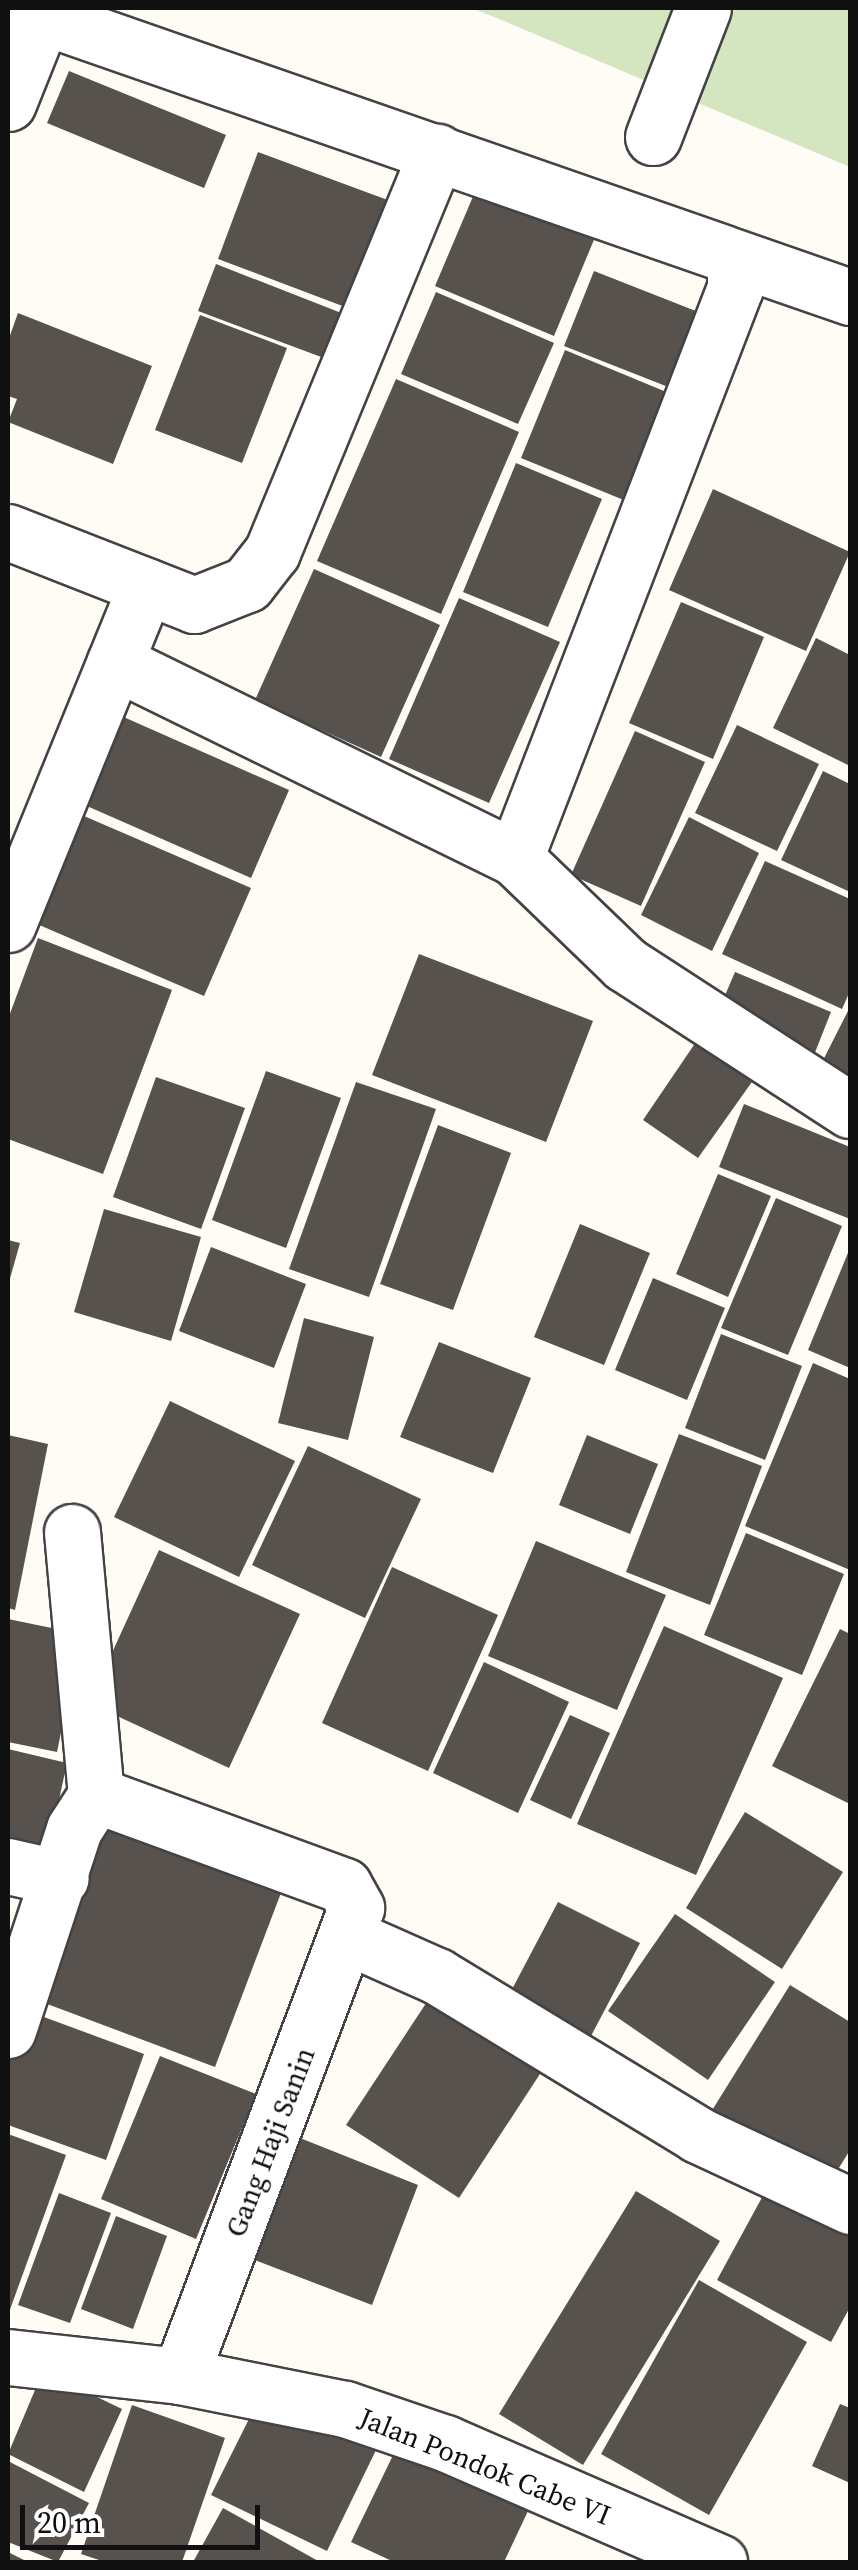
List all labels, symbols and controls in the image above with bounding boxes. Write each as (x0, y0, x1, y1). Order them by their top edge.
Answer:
street label: Gang Haji Sanin (218, 2042, 322, 2242)
street label: Jalan Pondok Cabe VI (354, 2400, 616, 2532)
scale bar (25, 2485, 265, 2547)
text: 20 m (37, 2502, 101, 2543)

